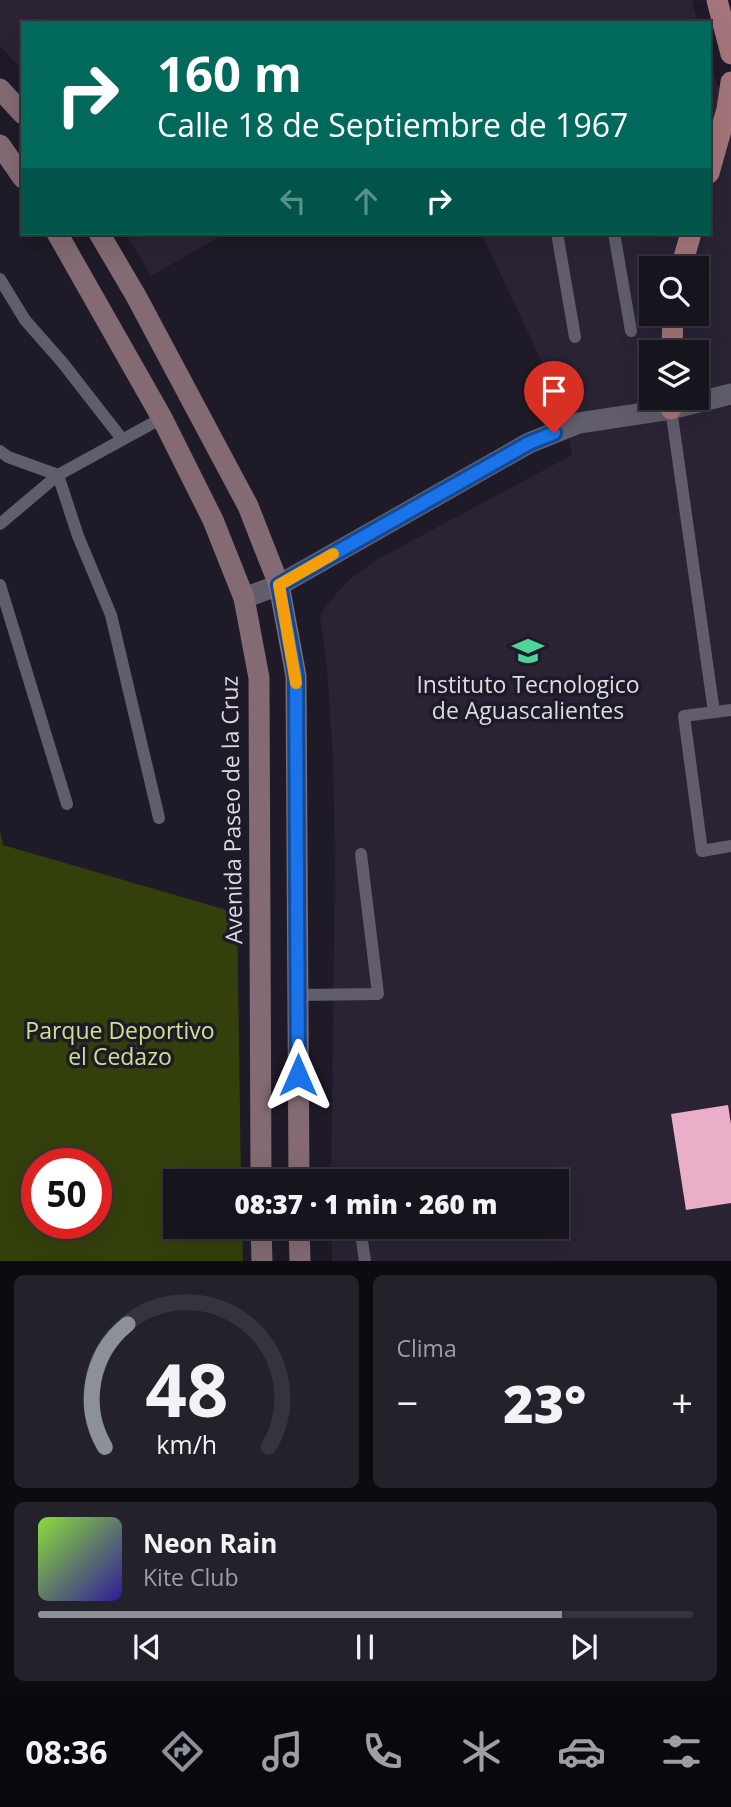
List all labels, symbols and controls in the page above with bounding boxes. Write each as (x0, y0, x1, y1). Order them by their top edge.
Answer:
text: 160 m (157, 40, 302, 106)
icon: right (42, 49, 133, 140)
text: Calle 18 de Septiembre de 1967 (157, 103, 628, 146)
icon: left (274, 182, 312, 220)
icon: ahead (347, 182, 385, 220)
icon: right (420, 182, 458, 220)
map controls (639, 256, 709, 410)
button: search (639, 256, 709, 326)
button: layers (639, 340, 709, 410)
pin (524, 361, 584, 433)
icon: arrive (535, 372, 573, 410)
school or university icon: Instituto Tecnologico de Aguascalientes (511, 634, 545, 668)
place label: Instituto Tecnologico de Aguascalientes (416, 668, 640, 726)
street label: Avenida Paseo de la Cruz (213, 676, 249, 944)
park label: Parque Deportivo el Cedazo (25, 1014, 215, 1072)
position arrow (261, 1038, 335, 1112)
speed limit sign: 50 (21, 1148, 112, 1239)
text: 08:37 · 1 min · 260 m (235, 1186, 497, 1222)
text: Clima (397, 1332, 457, 1364)
text: 48 (145, 1340, 228, 1439)
text: 23° (503, 1367, 586, 1438)
text: − (397, 1376, 418, 1428)
text: + (671, 1376, 693, 1428)
text: km/h (156, 1427, 217, 1461)
text: Neon Rain (143, 1525, 277, 1561)
text: Kite Club (143, 1561, 238, 1593)
icon: previous (128, 1628, 166, 1666)
icon: pause (346, 1628, 384, 1666)
icon: next (565, 1628, 603, 1666)
icon: directions (158, 1727, 207, 1776)
icon: music (258, 1727, 307, 1776)
icon: phone (358, 1727, 407, 1776)
icon: climate (457, 1727, 506, 1776)
icon: car (557, 1727, 606, 1776)
icon: filters (657, 1727, 706, 1776)
text: 08:36 (25, 1730, 108, 1773)

